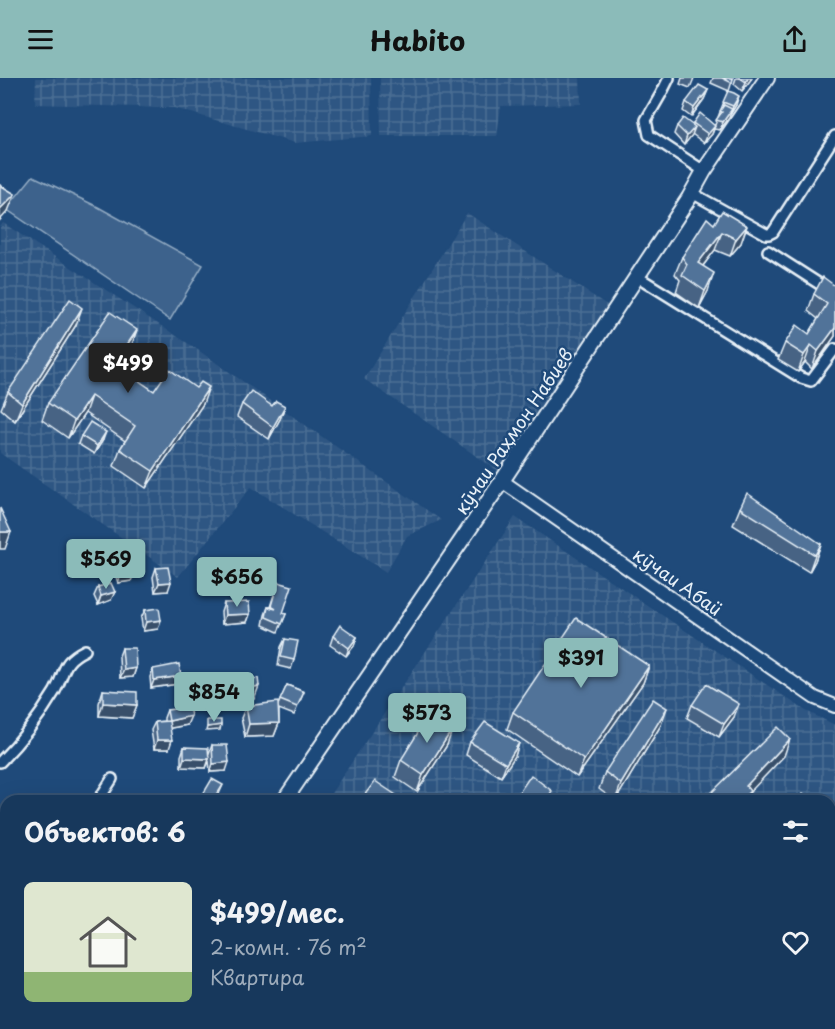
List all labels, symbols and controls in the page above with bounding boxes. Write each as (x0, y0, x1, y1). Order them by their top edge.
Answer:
text: Habito (370, 19, 465, 60)
icon: menu (24, 23, 57, 56)
icon: share (778, 23, 811, 56)
pin: $499 (92, 343, 164, 394)
street label: кӯчаи Раҳмон Набиев (447, 343, 579, 519)
text: $499 (103, 347, 153, 377)
pin: $569 (70, 539, 142, 590)
street label: кӯчаи Абаӣ (628, 540, 728, 622)
text: $569 (80, 543, 132, 573)
pin: $656 (201, 557, 273, 608)
text: $656 (211, 561, 263, 591)
pin: $391 (545, 638, 617, 689)
text: $391 (558, 642, 604, 672)
pin: $854 (178, 672, 250, 723)
text: $854 (188, 676, 240, 706)
pin: $573 (391, 693, 463, 744)
text: $573 (402, 697, 452, 727)
text: Объектов: 6 (24, 812, 186, 851)
icon: filters (779, 815, 812, 848)
text: $499/мес. (210, 893, 345, 932)
icon: home (72, 906, 144, 978)
icon: heart (779, 926, 812, 959)
text: 2-комн. · 76 m² (210, 932, 367, 962)
text: Квартира (210, 962, 304, 992)

